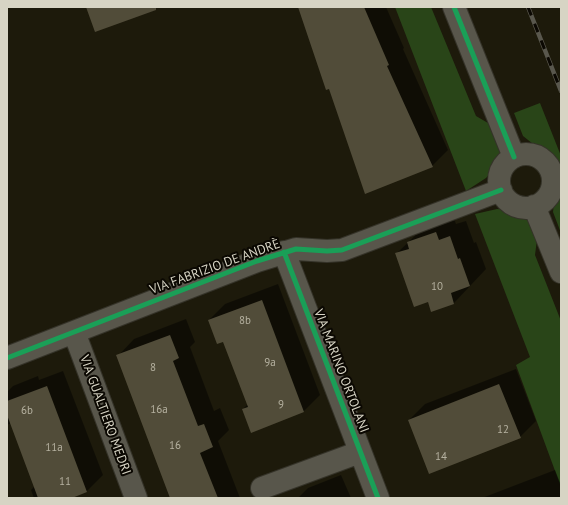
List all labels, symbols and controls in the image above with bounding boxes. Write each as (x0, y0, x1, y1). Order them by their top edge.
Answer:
street label: VIA FABRIZIO DE ANDRÈ (148, 236, 282, 298)
house number: 10 (431, 280, 443, 294)
street label: VIA MARINO ORTOLANI (310, 307, 372, 435)
house number: 8b (239, 314, 251, 328)
street label: VIA GUALTIERO MEDRI (76, 353, 134, 477)
house number: 9a (264, 356, 276, 370)
house number: 8 (150, 361, 156, 375)
house number: 9 (278, 398, 284, 412)
house number: 16a (150, 403, 168, 417)
house number: 6b (21, 404, 33, 418)
house number: 12 (497, 423, 509, 437)
house number: 16 (169, 439, 181, 453)
house number: 11a (45, 441, 63, 455)
house number: 14 (435, 450, 447, 464)
house number: 11 (59, 475, 71, 489)

